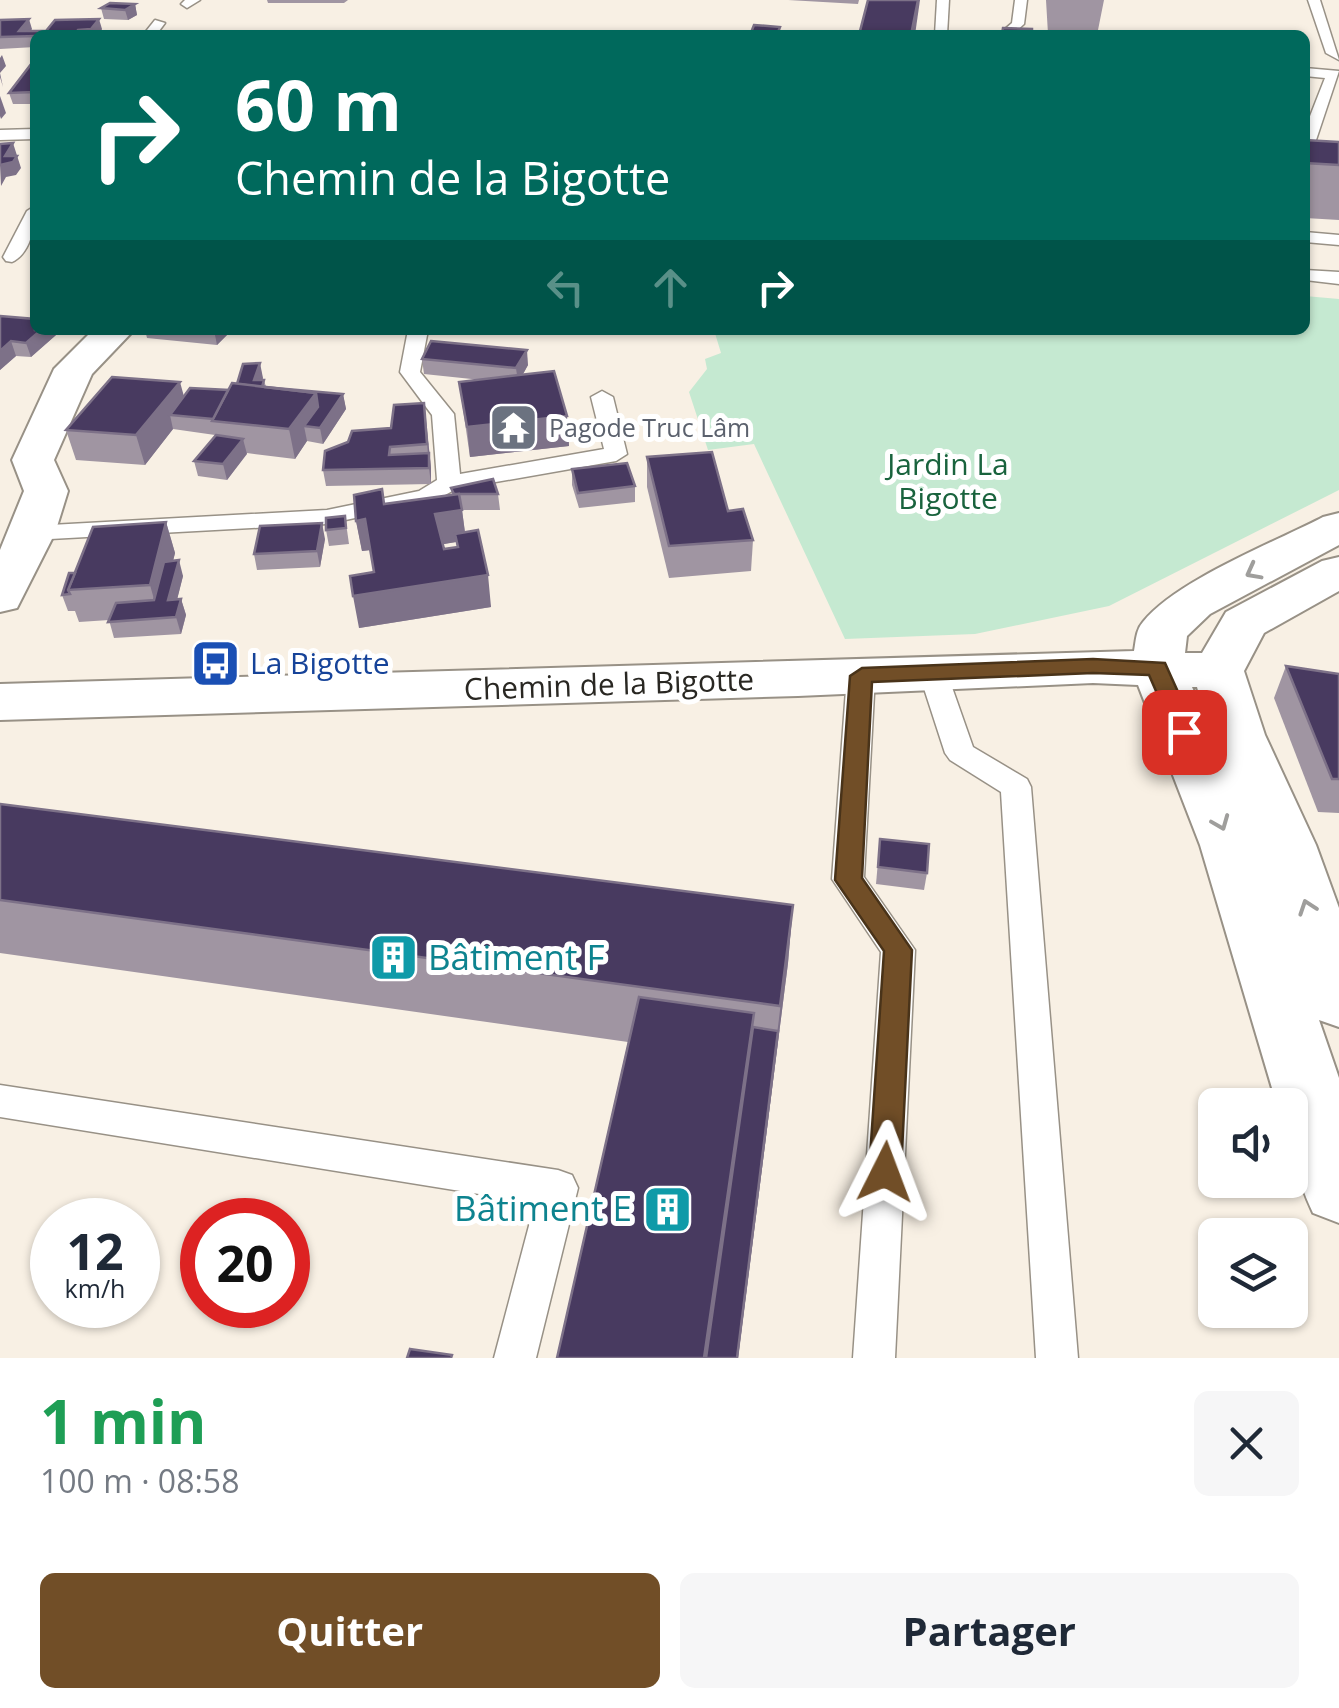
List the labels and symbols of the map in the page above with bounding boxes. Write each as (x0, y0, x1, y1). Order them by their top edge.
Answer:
temple icon: Pagode Truc Lâm (488, 402, 540, 454)
place label: Pagode Truc Lâm (549, 410, 750, 444)
park label: Jardin La Bigotte (884, 443, 1009, 518)
one-way arrow (1245, 560, 1263, 579)
bus stop icon: La Bigotte (189, 638, 241, 690)
place label: La Bigotte (250, 642, 390, 683)
street label: Chemin de la Bigotte (463, 658, 755, 709)
pin (1142, 690, 1227, 775)
one-way arrow (1209, 813, 1229, 831)
one-way arrow (1299, 899, 1319, 916)
building icon: Bâtiment F (367, 932, 419, 984)
place label: Bâtiment F (428, 933, 605, 980)
position arrow (833, 1120, 937, 1224)
building icon: Bâtiment E (641, 1183, 693, 1235)
place label: Bâtiment E (454, 1184, 632, 1231)
speed limit sign: 20 (180, 1198, 310, 1328)

